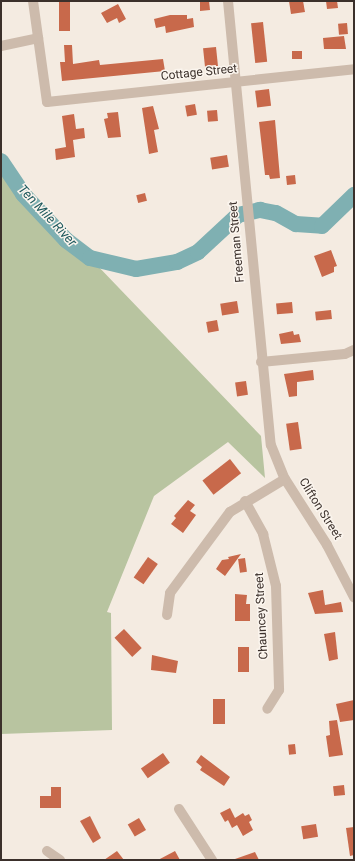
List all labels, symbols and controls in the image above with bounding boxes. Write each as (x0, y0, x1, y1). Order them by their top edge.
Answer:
street label: Cottage Street (160, 62, 238, 84)
water label: Ten Mile River (15, 182, 79, 250)
street label: Freeman Street (226, 201, 248, 283)
street label: Clifton Street (295, 476, 345, 542)
street label: Chauncey Street (253, 572, 271, 660)

